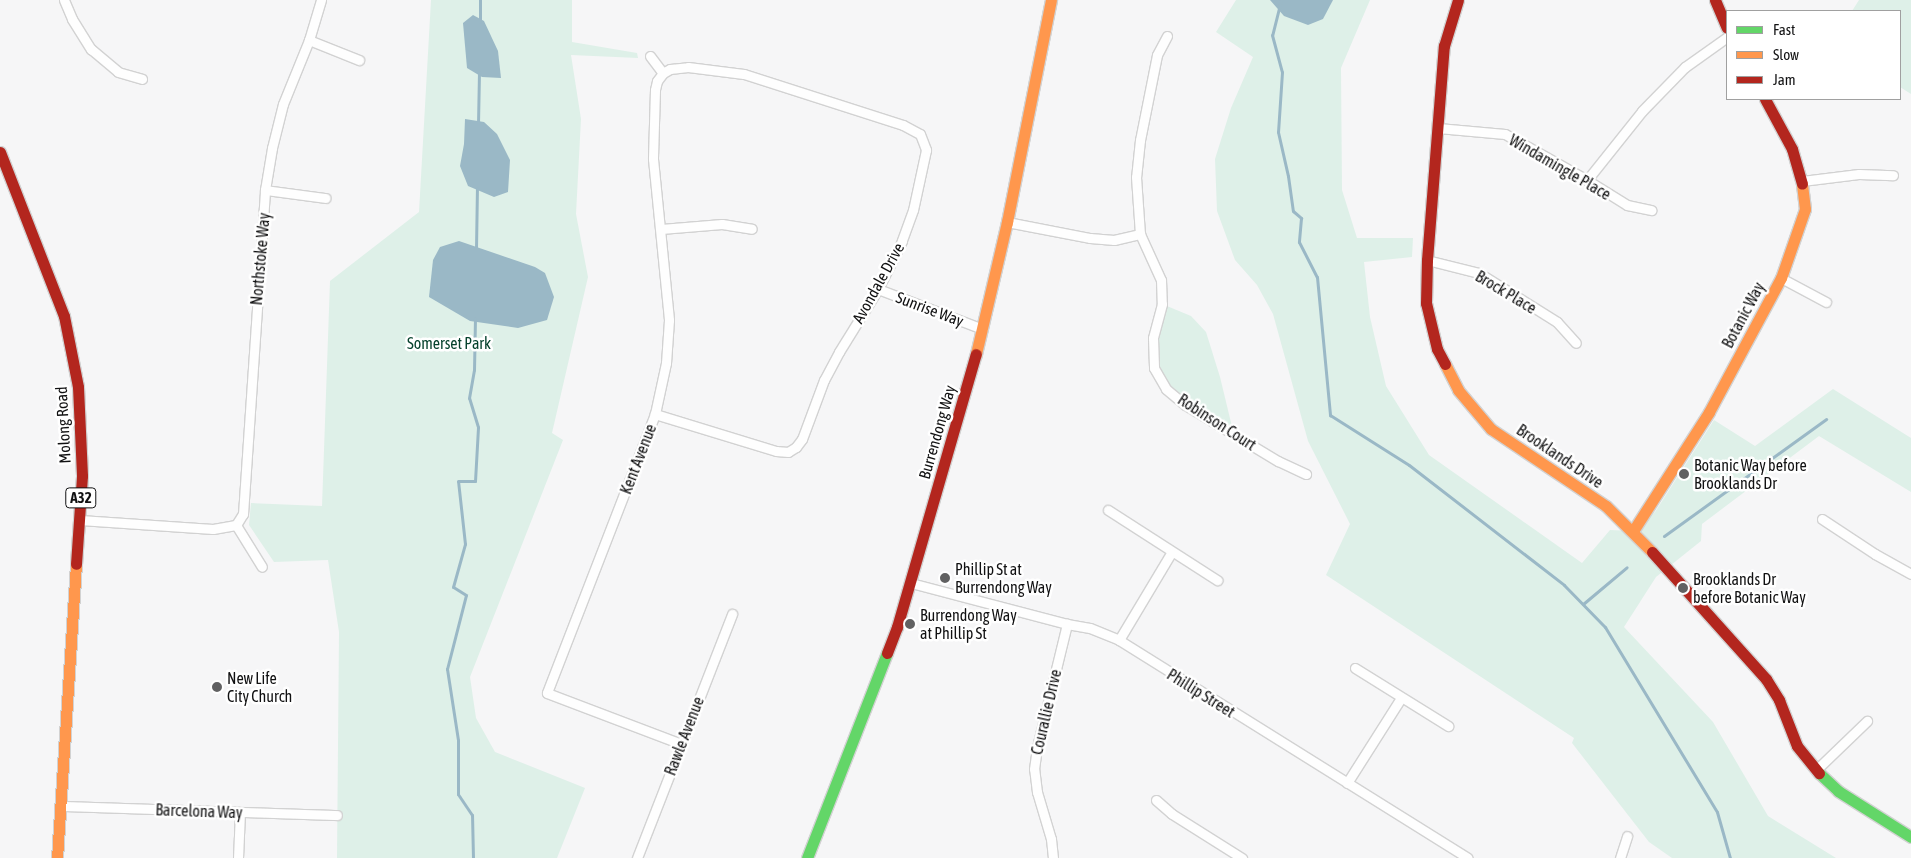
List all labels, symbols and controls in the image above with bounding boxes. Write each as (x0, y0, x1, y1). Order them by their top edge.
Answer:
legend (1726, 10, 1901, 100)
text: Fast (1773, 21, 1795, 38)
text: Slow (1773, 46, 1799, 63)
text: Jam (1773, 71, 1796, 88)
street label: Windamingle Place (1506, 130, 1614, 204)
street label: Northstoke Way (246, 212, 274, 306)
street label: Avondale Drive (848, 239, 908, 327)
street label: Brock Place (1472, 266, 1540, 318)
street label: Botanic Way (1718, 279, 1768, 351)
street label: Sunrise Way (893, 287, 967, 331)
park label: Somerset Park (407, 333, 491, 353)
street label: Burrendong Way (914, 383, 960, 481)
street label: Molong Road (51, 386, 75, 464)
street label: Robinson Court (1174, 390, 1260, 454)
street label: Brooklands Drive (1513, 420, 1607, 492)
street label: Kent Avenue (616, 421, 660, 497)
place label: Botanic Way before Brooklands Dr (1694, 455, 1807, 493)
marker: Botanic Way before Brooklands Dr (1678, 468, 1690, 480)
road number: A32 (65, 486, 97, 510)
place label: Phillip St at Burrendong Way (955, 559, 1052, 597)
place label: Brooklands Dr before Botanic Way (1693, 569, 1806, 607)
marker: Phillip St at Burrendong Way (939, 572, 951, 584)
marker: Brooklands Dr before Botanic Way (1677, 582, 1689, 594)
place label: Burrendong Way at Phillip St (920, 605, 1017, 643)
marker: Burrendong Way at Phillip St (904, 618, 916, 630)
street label: Phillip Street (1164, 665, 1238, 721)
street label: Courallie Drive (1027, 667, 1065, 757)
place label: New Life City Church (227, 668, 292, 706)
marker: New Life City Church (211, 681, 223, 693)
street label: Rawle Avenue (660, 694, 708, 778)
street label: Barcelona Way (155, 800, 243, 822)

